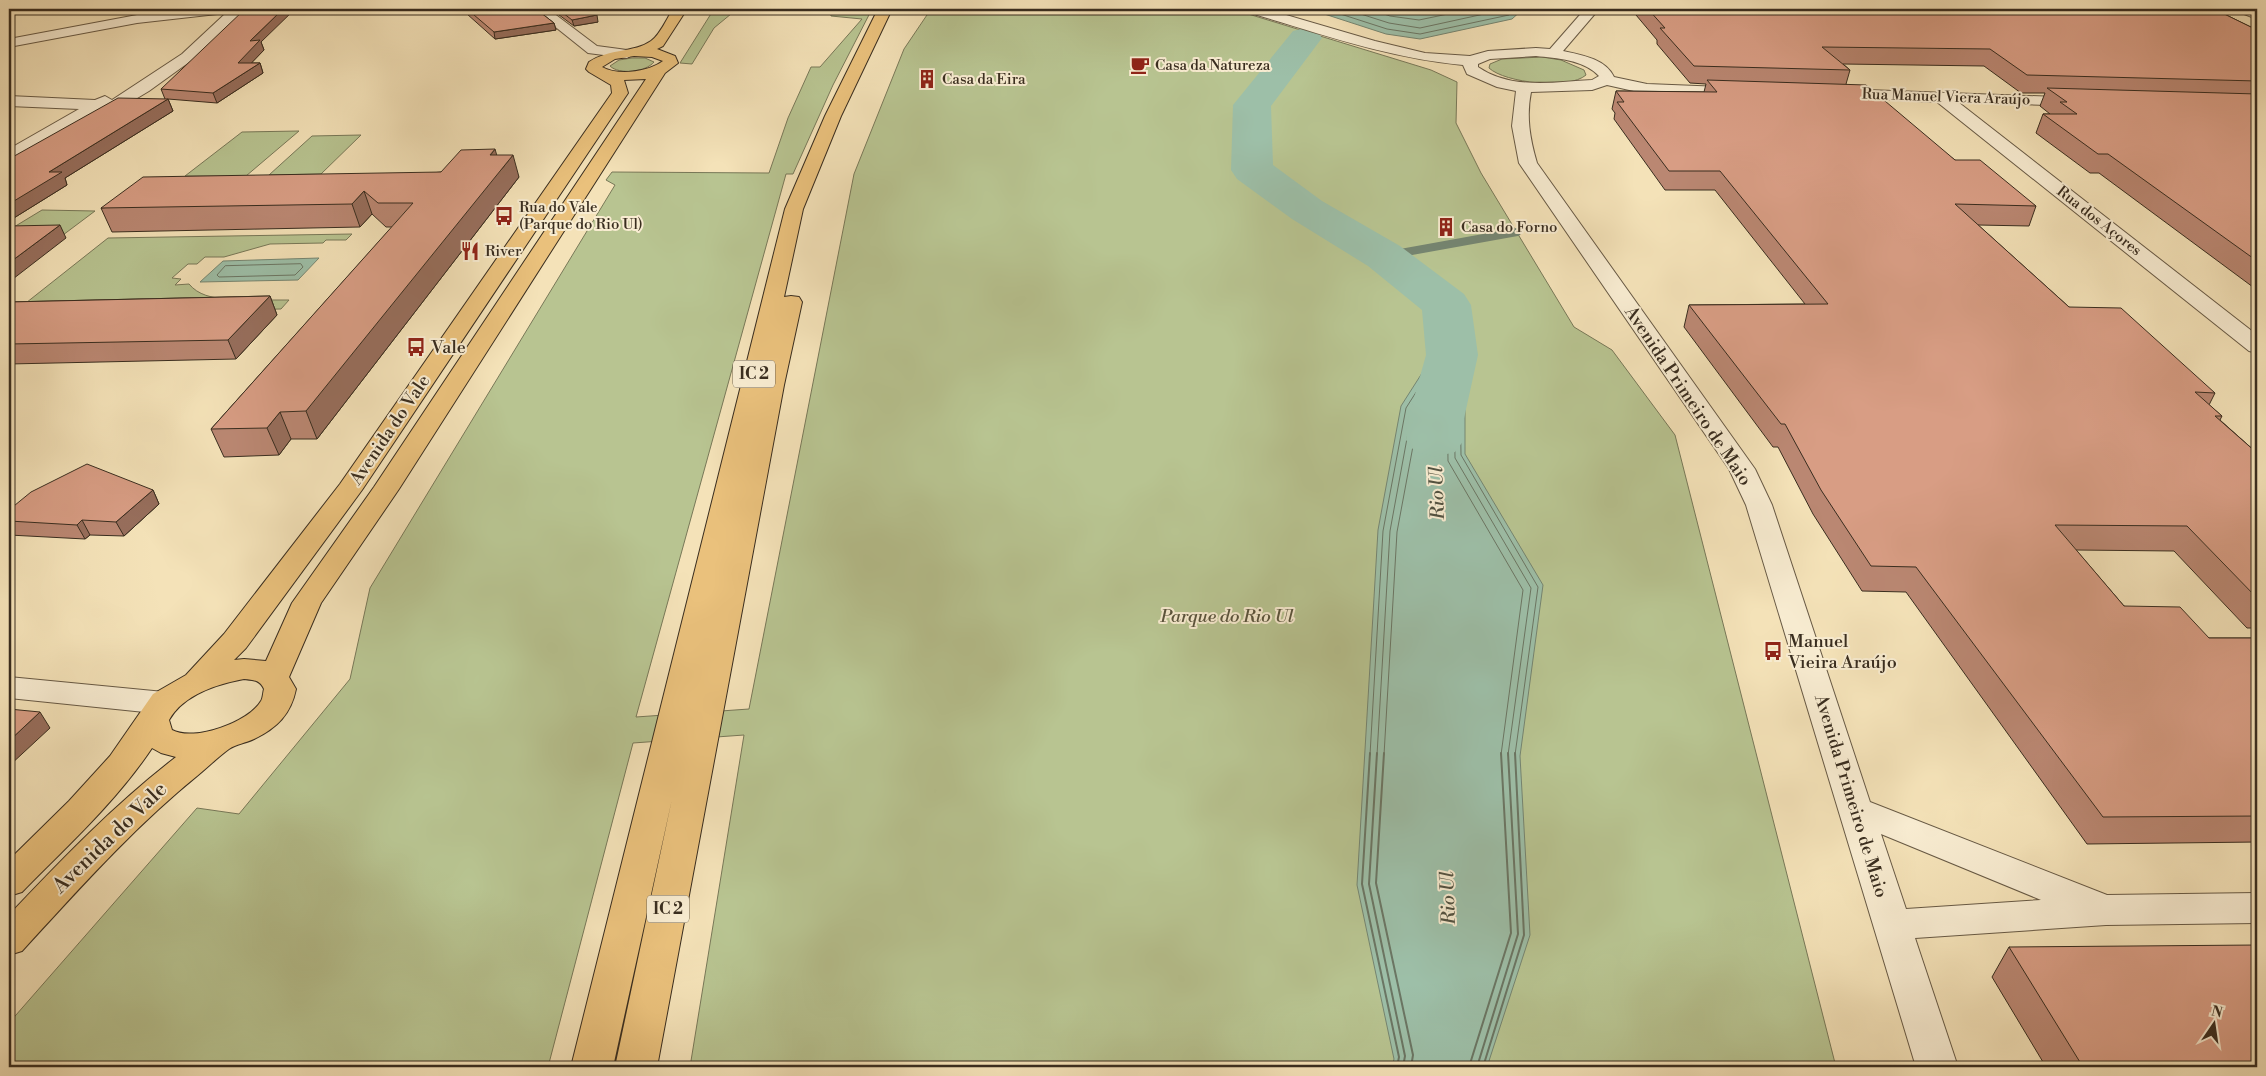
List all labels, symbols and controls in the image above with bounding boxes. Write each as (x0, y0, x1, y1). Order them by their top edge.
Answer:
cafe icon: Casa da Natureza (1129, 54, 1151, 76)
place label: Casa da Natureza (1155, 56, 1271, 75)
building icon: Casa da Eira (916, 68, 938, 90)
place label: Casa da Eira (942, 70, 1026, 89)
street label: Rua Manuel Viera Araújo (1861, 85, 2031, 109)
street label: Rua dos Açores (2053, 182, 2145, 260)
place label: Rua do Vale (Parque do Rio Ul) (519, 198, 643, 234)
bus stop icon: Rua do Vale (Parque do Rio Ul) (493, 205, 515, 227)
building icon: Casa do Forno (1435, 216, 1457, 238)
place label: Casa do Forno (1461, 218, 1558, 237)
restaurant icon: River (459, 240, 481, 262)
place label: River (485, 242, 522, 261)
street label: Avenida Primeiro de Maio (1619, 301, 1757, 490)
bus stop icon: Vale (405, 336, 427, 358)
place label: Vale (430, 336, 466, 359)
road number: IC 2 (733, 360, 775, 388)
street label: Avenida do Vale (344, 371, 435, 490)
water label: Rio Ul (1424, 466, 1450, 521)
park label: Parque do Rio Ul (1160, 605, 1294, 628)
place label: Manuel Vieira Araújo (1787, 630, 1897, 674)
bus stop icon: Manuel Vieira Araújo (1762, 640, 1784, 662)
street label: Avenida Primeiro de Maio (1809, 690, 1893, 901)
street label: Avenida do Vale (47, 777, 173, 900)
water label: Rio Ul (1435, 871, 1461, 926)
road number: IC 2 (647, 896, 689, 922)
north arrow (2188, 998, 2238, 1048)
text: N (2209, 1002, 2224, 1022)

